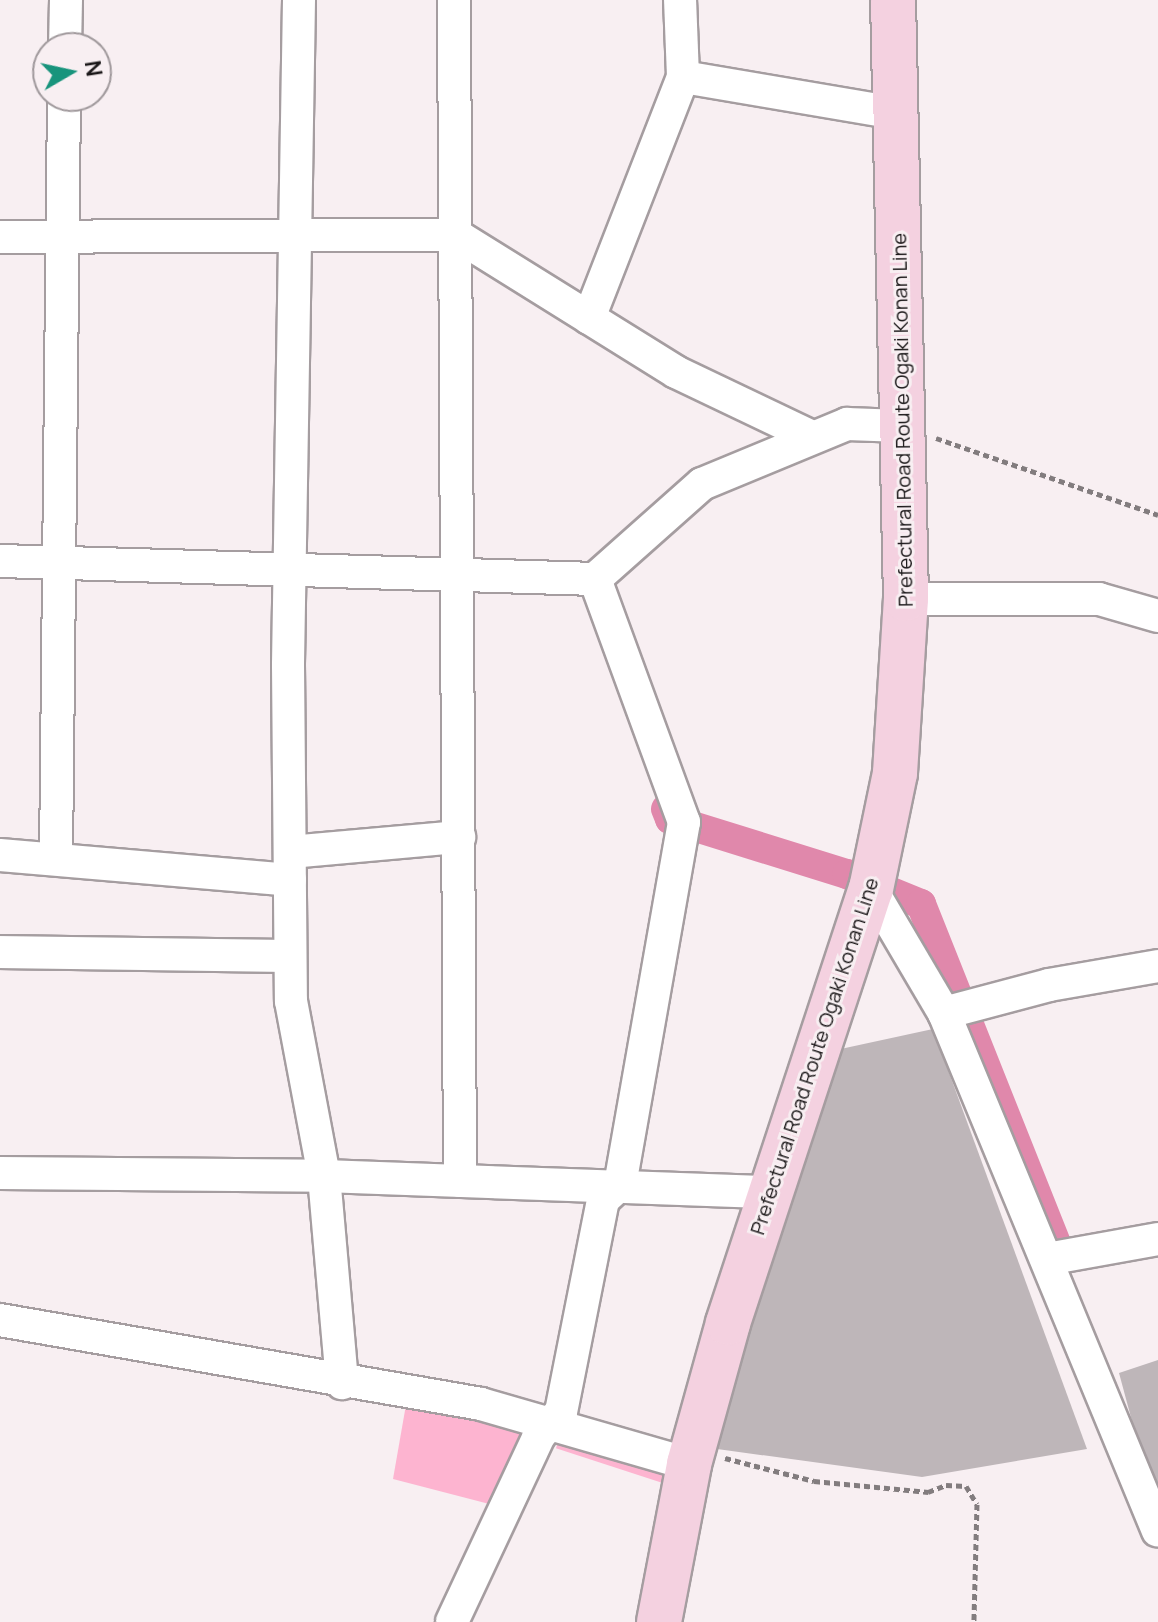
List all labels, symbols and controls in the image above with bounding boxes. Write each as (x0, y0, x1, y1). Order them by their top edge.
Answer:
north arrow (32, 32, 112, 112)
text: N (78, 58, 110, 79)
street label: Prefectural Road Route Ogaki Konan Line (887, 233, 917, 607)
street label: Prefectural Road Route Ogaki Konan Line (745, 874, 883, 1238)

